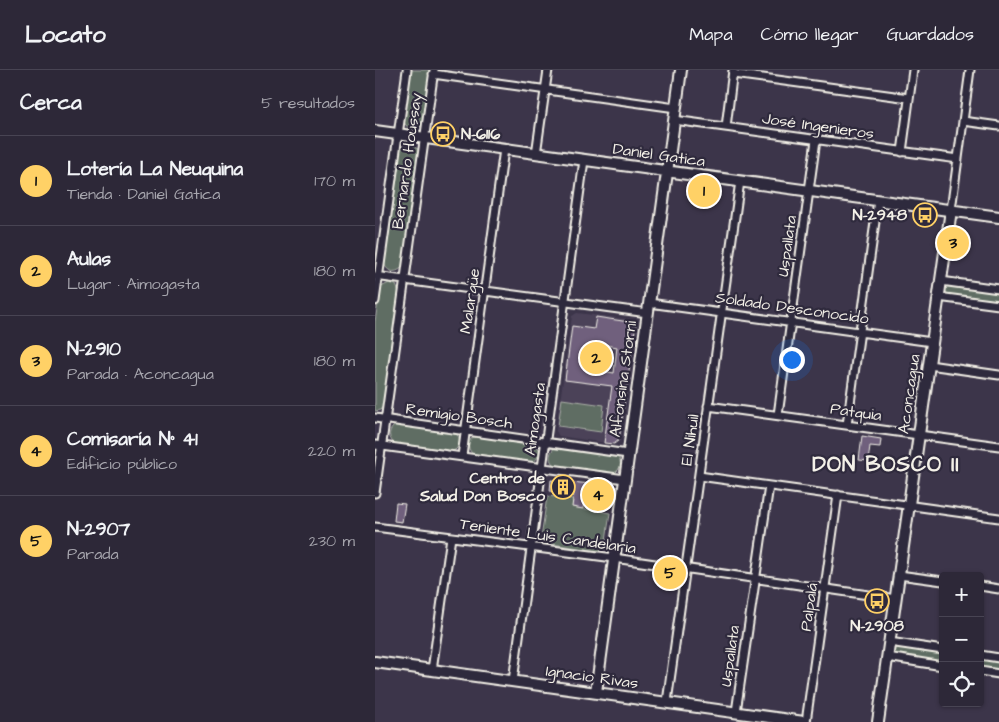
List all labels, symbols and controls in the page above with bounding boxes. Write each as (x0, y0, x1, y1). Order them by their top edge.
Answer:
text: Locato (25, 18, 106, 52)
text: Mapa (689, 22, 733, 47)
text: Cómo llegar (761, 22, 859, 47)
text: Guardados (887, 22, 974, 47)
text: Cerca (20, 88, 82, 117)
street label: Bernardo Houssay (387, 91, 428, 231)
text: 5 resultados (261, 92, 355, 114)
street label: José Ingenieros (760, 107, 875, 146)
bus stop icon: N-6116 (430, 121, 456, 147)
place label: N-6116 (461, 123, 500, 145)
street label: Daniel Gatica (611, 138, 707, 172)
text: Lotería La Neuquina (67, 156, 243, 183)
text: 1 (35, 170, 37, 192)
text: 170 m (314, 170, 355, 192)
pin: 1 (688, 172, 720, 210)
text: Tienda · Daniel Gatica (67, 183, 220, 205)
bus stop icon: N-2948 (912, 202, 938, 228)
place label: N-2948 (852, 204, 908, 226)
street label: Uspallata (772, 214, 802, 278)
pin: 3 (937, 224, 969, 262)
text: Aulas (67, 246, 111, 273)
text: 2 (31, 260, 41, 282)
text: 180 m (314, 260, 355, 282)
street label: Malargüe (455, 267, 487, 335)
text: Lugar · Aimogasta (67, 273, 200, 295)
street label: Soldado Desconocido (714, 286, 870, 330)
street label: Alfonsina Storni (604, 319, 642, 439)
text: N-2910 (67, 336, 121, 363)
pin: 2 (580, 339, 612, 377)
your location (779, 347, 805, 373)
text: 3 (32, 350, 40, 372)
text: 180 m (314, 350, 355, 372)
street label: Aconcagua (893, 353, 926, 435)
text: Parada · Aconcagua (67, 363, 214, 385)
street label: Aimogasta (519, 381, 552, 457)
street label: Remigio Bosch (404, 398, 514, 435)
street label: Patquia (829, 398, 883, 426)
street label: El Nihuil (676, 413, 704, 467)
text: Comisaría N° 41 (67, 426, 198, 453)
text: 4 (31, 440, 41, 462)
text: 220 m (308, 440, 355, 462)
district label: DON BOSCO II (812, 450, 960, 479)
text: Edificio público (67, 453, 177, 475)
place label: Centro de Salud Don Bosco (419, 467, 546, 507)
building icon: Centro de Salud Don Bosco (550, 474, 576, 500)
pin: 4 (582, 476, 614, 514)
street label: Teniente Luis Candelaria (458, 513, 638, 559)
text: N-2907 (67, 516, 130, 543)
text: 5 (30, 530, 42, 552)
text: 230 m (309, 530, 355, 552)
text: Parada (67, 543, 119, 565)
pin: 5 (654, 554, 686, 592)
map controls (939, 572, 984, 707)
button: + (939, 572, 984, 617)
street label: Palpalá (795, 581, 823, 633)
bus stop icon: N-2908 (864, 588, 890, 614)
place label: N-2908 (850, 615, 904, 637)
button: − (939, 617, 984, 662)
street label: Uspallata (715, 624, 745, 688)
street label: Ignacio Rivas (544, 660, 640, 695)
button: locate (939, 662, 984, 707)

